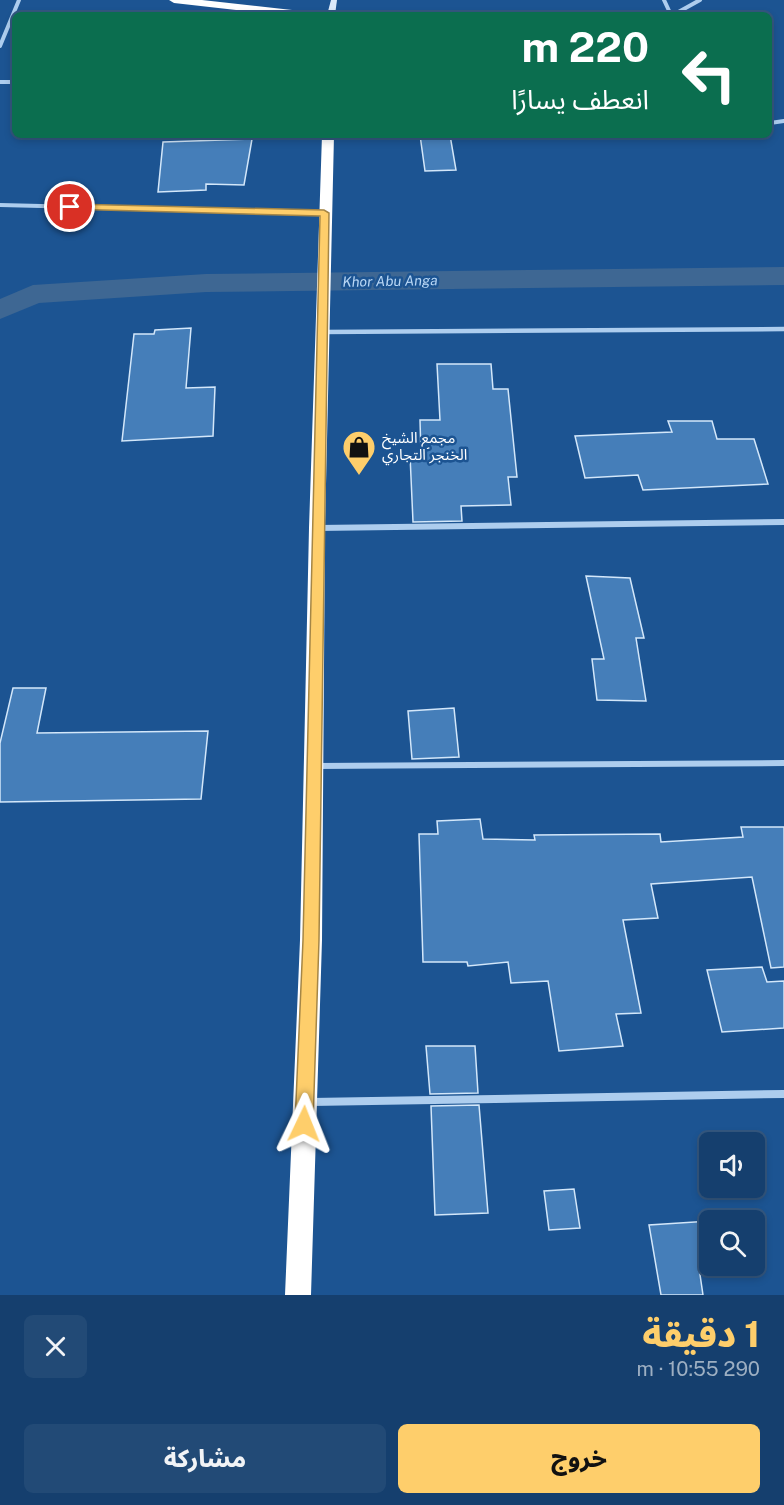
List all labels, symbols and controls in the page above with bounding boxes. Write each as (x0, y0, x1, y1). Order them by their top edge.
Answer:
text: 220 m (521, 22, 649, 71)
icon: left (670, 36, 748, 114)
text: انعطف يسارًا (511, 83, 649, 115)
pin (44, 181, 95, 232)
icon: arrive (53, 190, 86, 223)
water label: Khor Abu Anga (342, 272, 438, 290)
shop icon: مجمع الشيخ الخنجر التجاري (341, 429, 377, 476)
place label: مجمع الشيخ الخنجر التجاري (382, 429, 467, 466)
position arrow (272, 1092, 336, 1156)
map controls (699, 1132, 765, 1276)
button: sound (699, 1132, 765, 1198)
button: search (699, 1210, 765, 1276)
text: 1 دقيقة (642, 1313, 760, 1355)
button: close (24, 1315, 87, 1378)
text: 290 m · 10:55 (637, 1357, 760, 1381)
button: مشاركة (24, 1424, 386, 1493)
button: خروج (398, 1424, 760, 1493)

